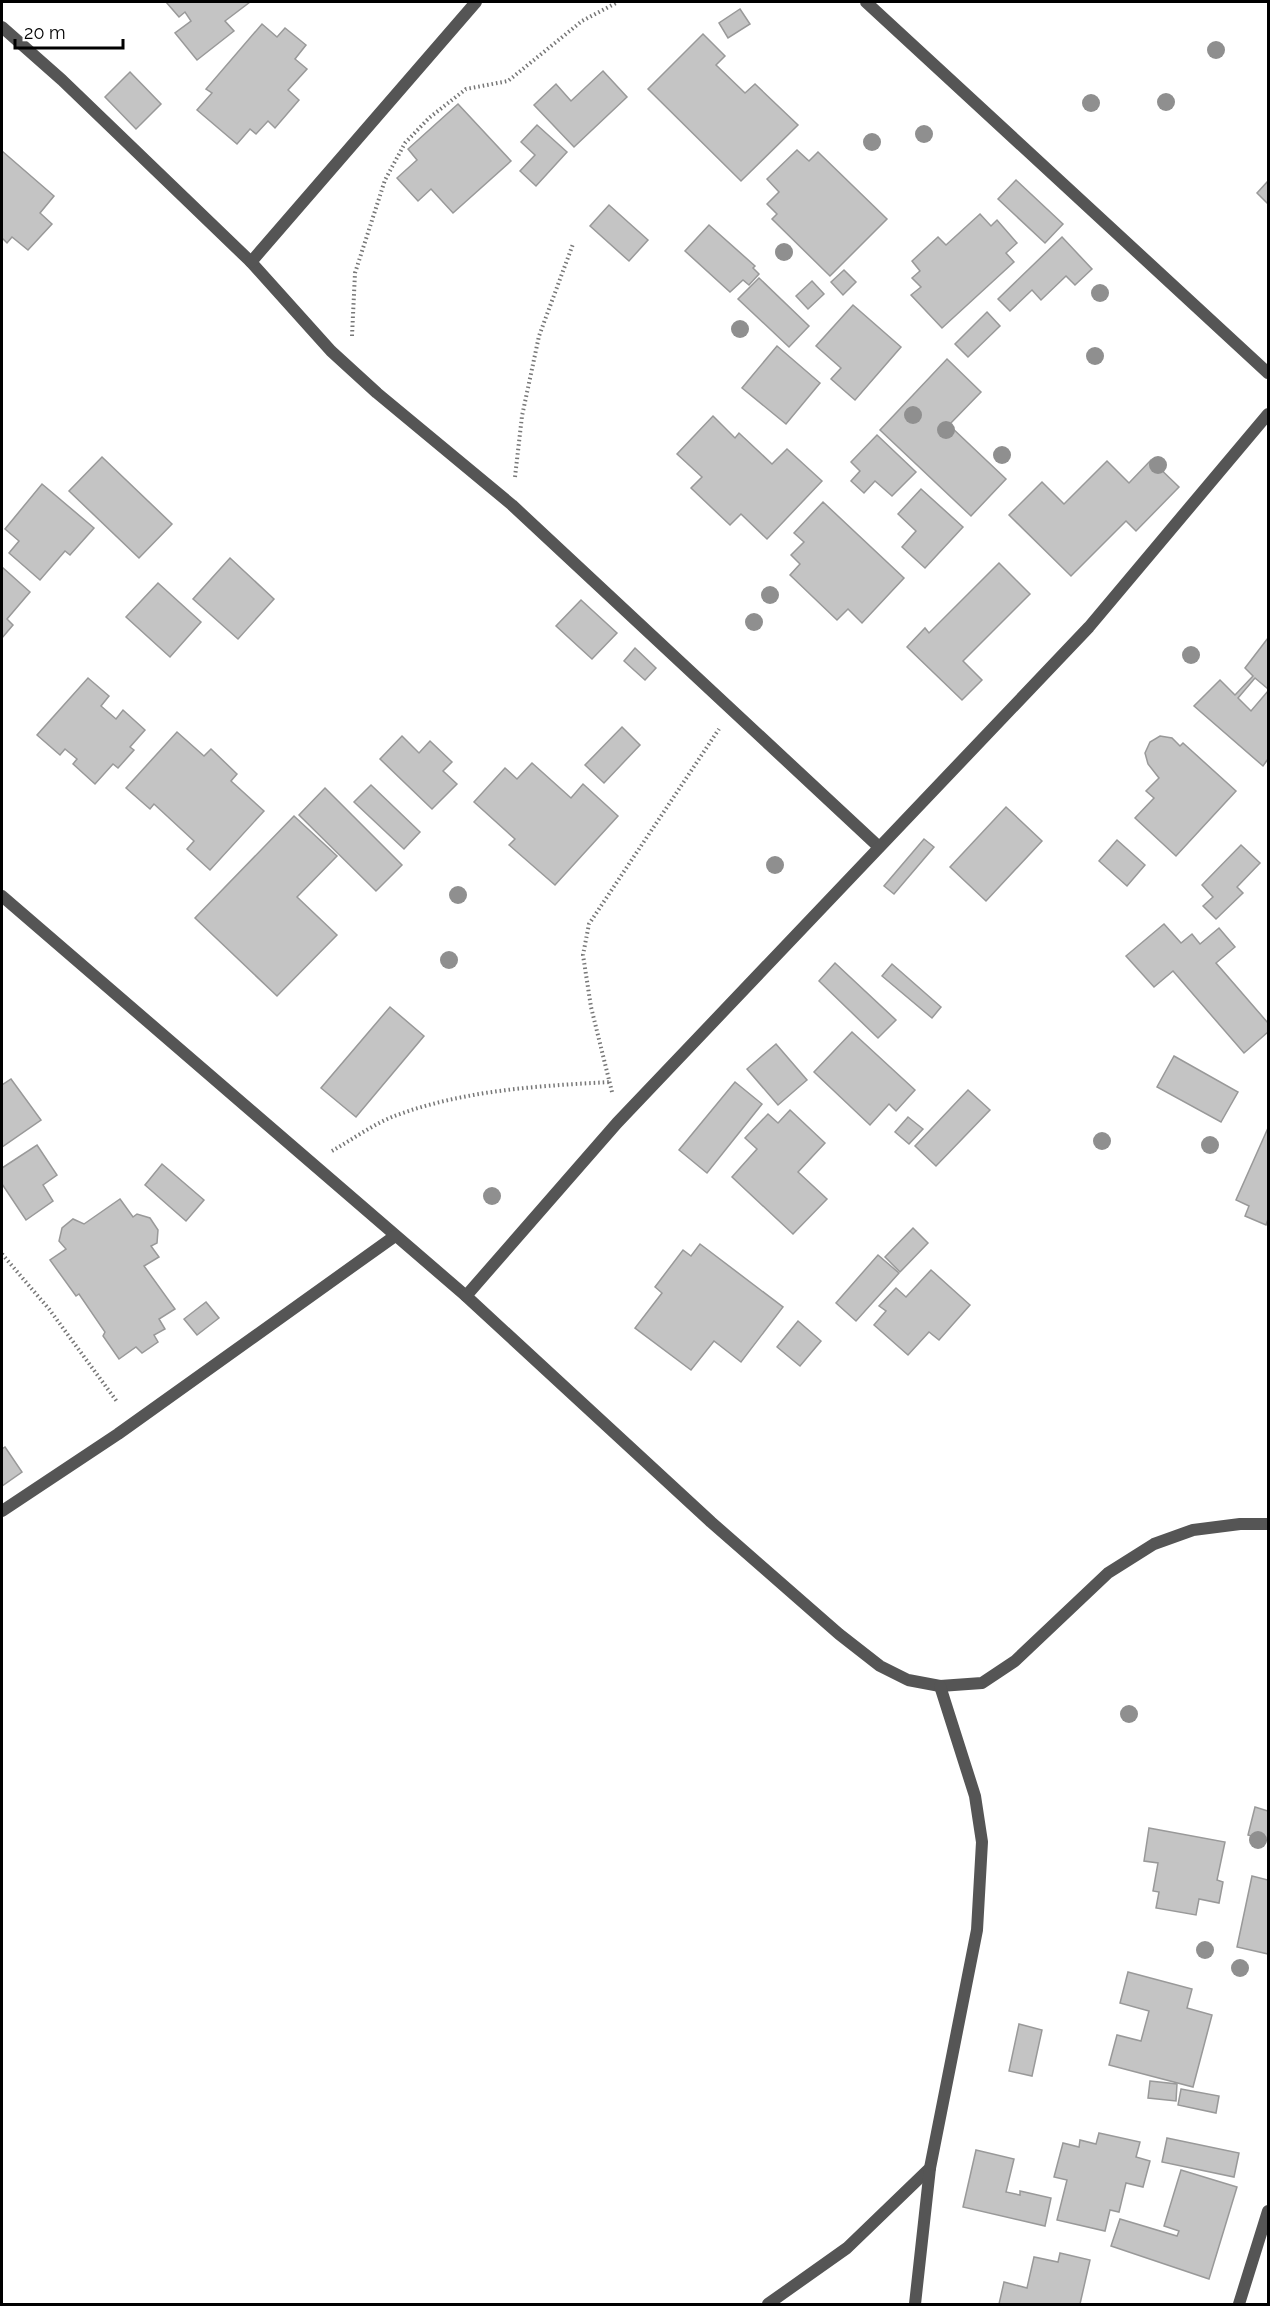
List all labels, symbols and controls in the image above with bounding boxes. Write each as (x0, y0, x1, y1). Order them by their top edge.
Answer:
scale bar (15, 12, 123, 50)
text: 20 m (24, 22, 66, 43)

